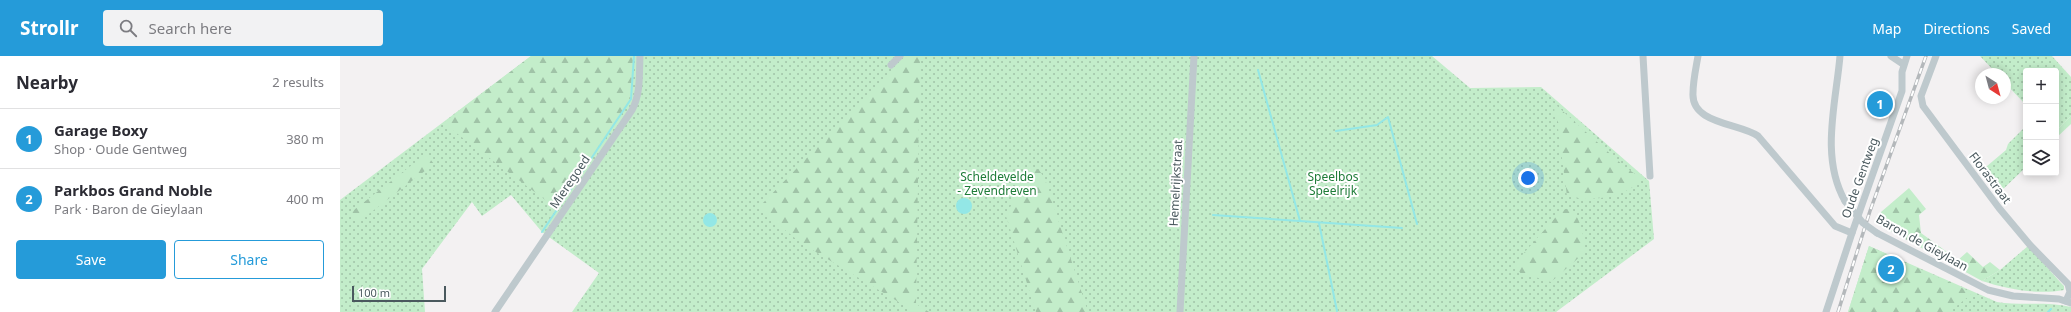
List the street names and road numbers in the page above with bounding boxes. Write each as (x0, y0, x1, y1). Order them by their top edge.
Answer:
street label: Oude Gentweg (1837, 135, 1882, 221)
street label: Hemelrijkstraat (1165, 138, 1186, 227)
street label: Florastraat (1965, 148, 2016, 208)
street label: Mieregoed (545, 152, 594, 212)
street label: Baron de Gieylaan (1873, 210, 1971, 275)

